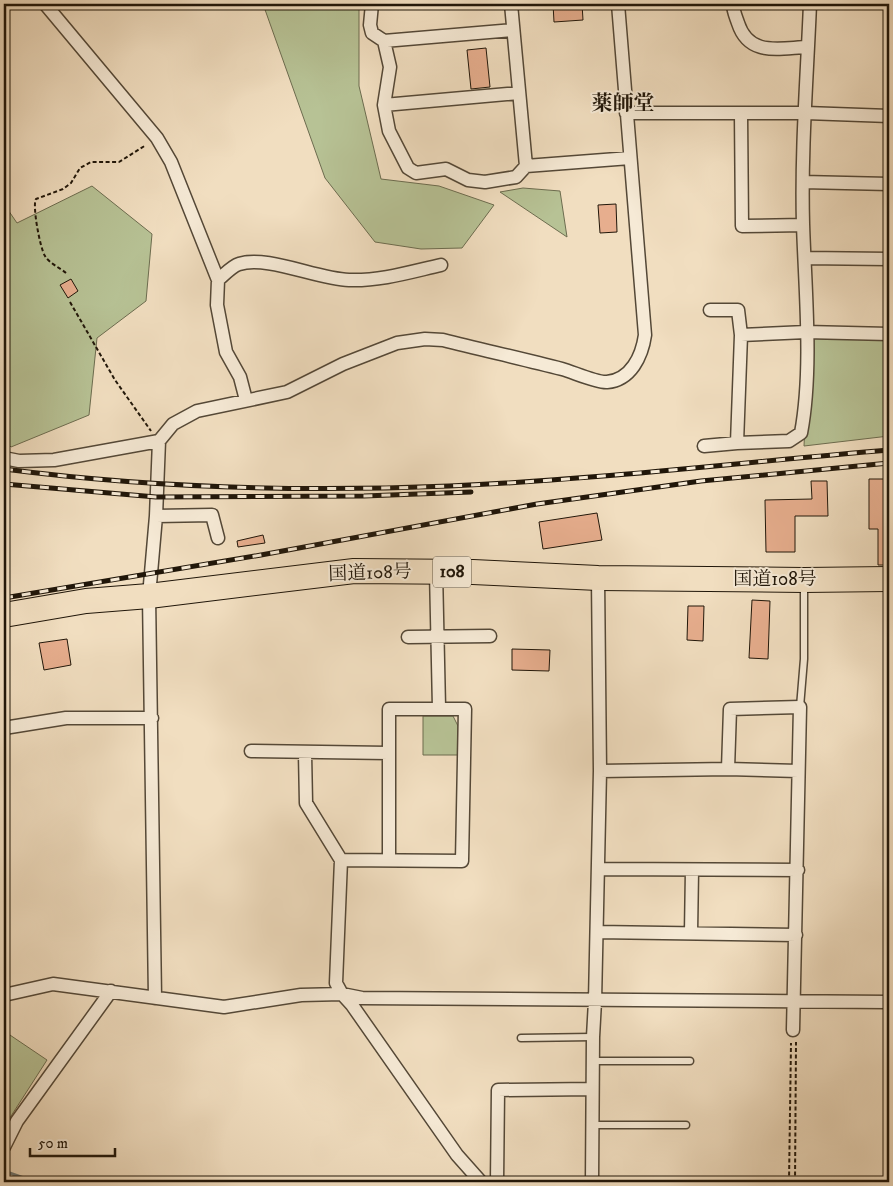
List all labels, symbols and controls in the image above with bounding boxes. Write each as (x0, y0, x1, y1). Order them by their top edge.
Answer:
district label: 薬師堂 (592, 91, 655, 117)
road number: 108 (433, 556, 471, 588)
street label: 国道108号 (328, 560, 412, 586)
street label: 国道108号 (733, 568, 817, 591)
scale bar (30, 1126, 115, 1158)
text: 50 m (38, 1134, 68, 1153)

